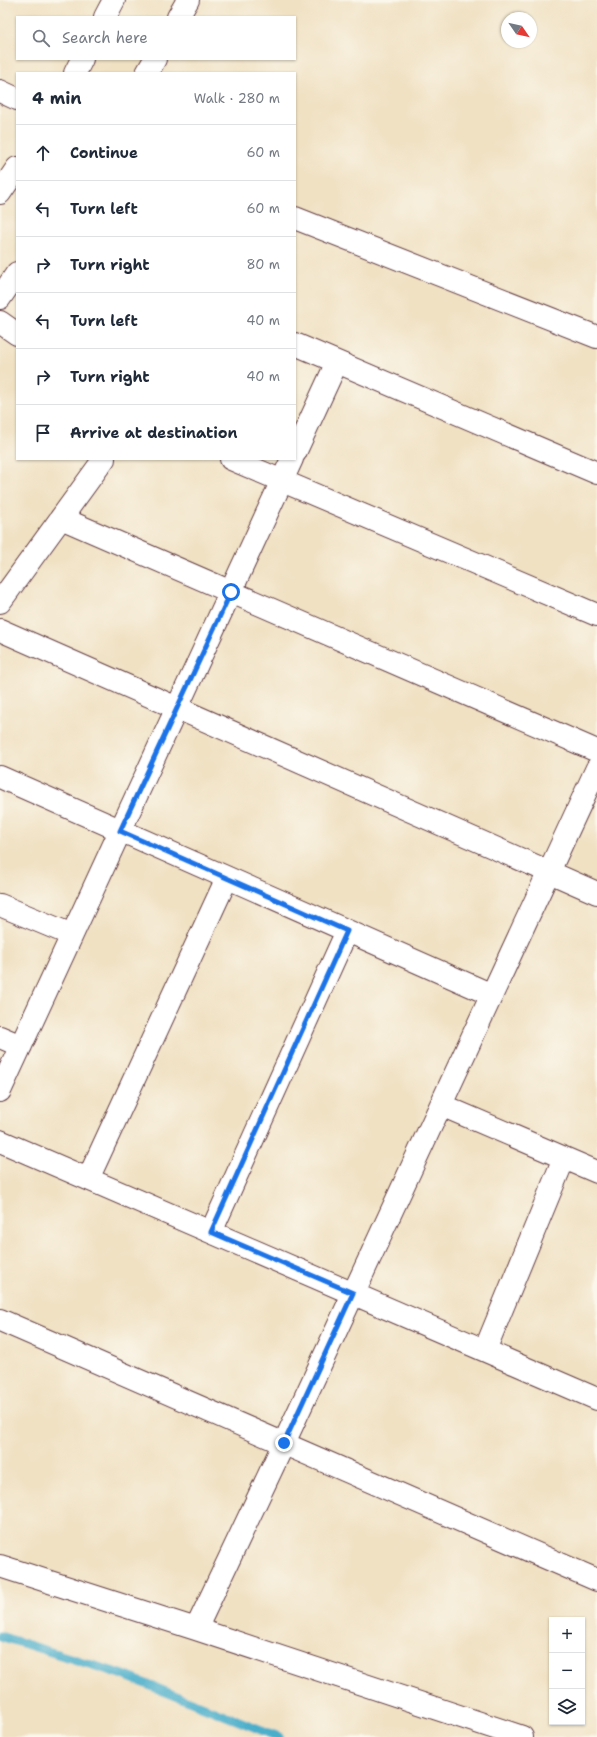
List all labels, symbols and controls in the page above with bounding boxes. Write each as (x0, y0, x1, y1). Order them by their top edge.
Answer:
north arrow (501, 12, 537, 48)
search box (16, 16, 296, 60)
icon: search (30, 27, 52, 49)
text: Search here (62, 28, 148, 48)
text: 4 min (32, 87, 82, 109)
text: Walk · 280 m (194, 90, 280, 107)
icon: ahead (32, 142, 54, 164)
text: Continue (70, 143, 138, 163)
text: 60 m (247, 144, 280, 161)
icon: left (32, 198, 54, 220)
text: Turn left (70, 199, 138, 219)
text: 60 m (247, 200, 280, 217)
icon: right (32, 254, 54, 276)
text: Turn right (70, 255, 150, 275)
text: 80 m (246, 256, 280, 273)
icon: left (32, 310, 54, 332)
text: Turn left (70, 311, 138, 331)
text: 40 m (246, 312, 280, 329)
icon: right (32, 366, 54, 388)
text: Turn right (70, 367, 150, 387)
text: 40 m (246, 368, 280, 385)
icon: arrive (32, 422, 54, 444)
text: Arrive at destination (70, 423, 238, 443)
route start (222, 583, 240, 601)
route end (275, 1434, 293, 1452)
map controls (549, 1617, 585, 1725)
button: + (549, 1617, 585, 1653)
button: − (549, 1653, 585, 1689)
button: layers (549, 1689, 585, 1725)

